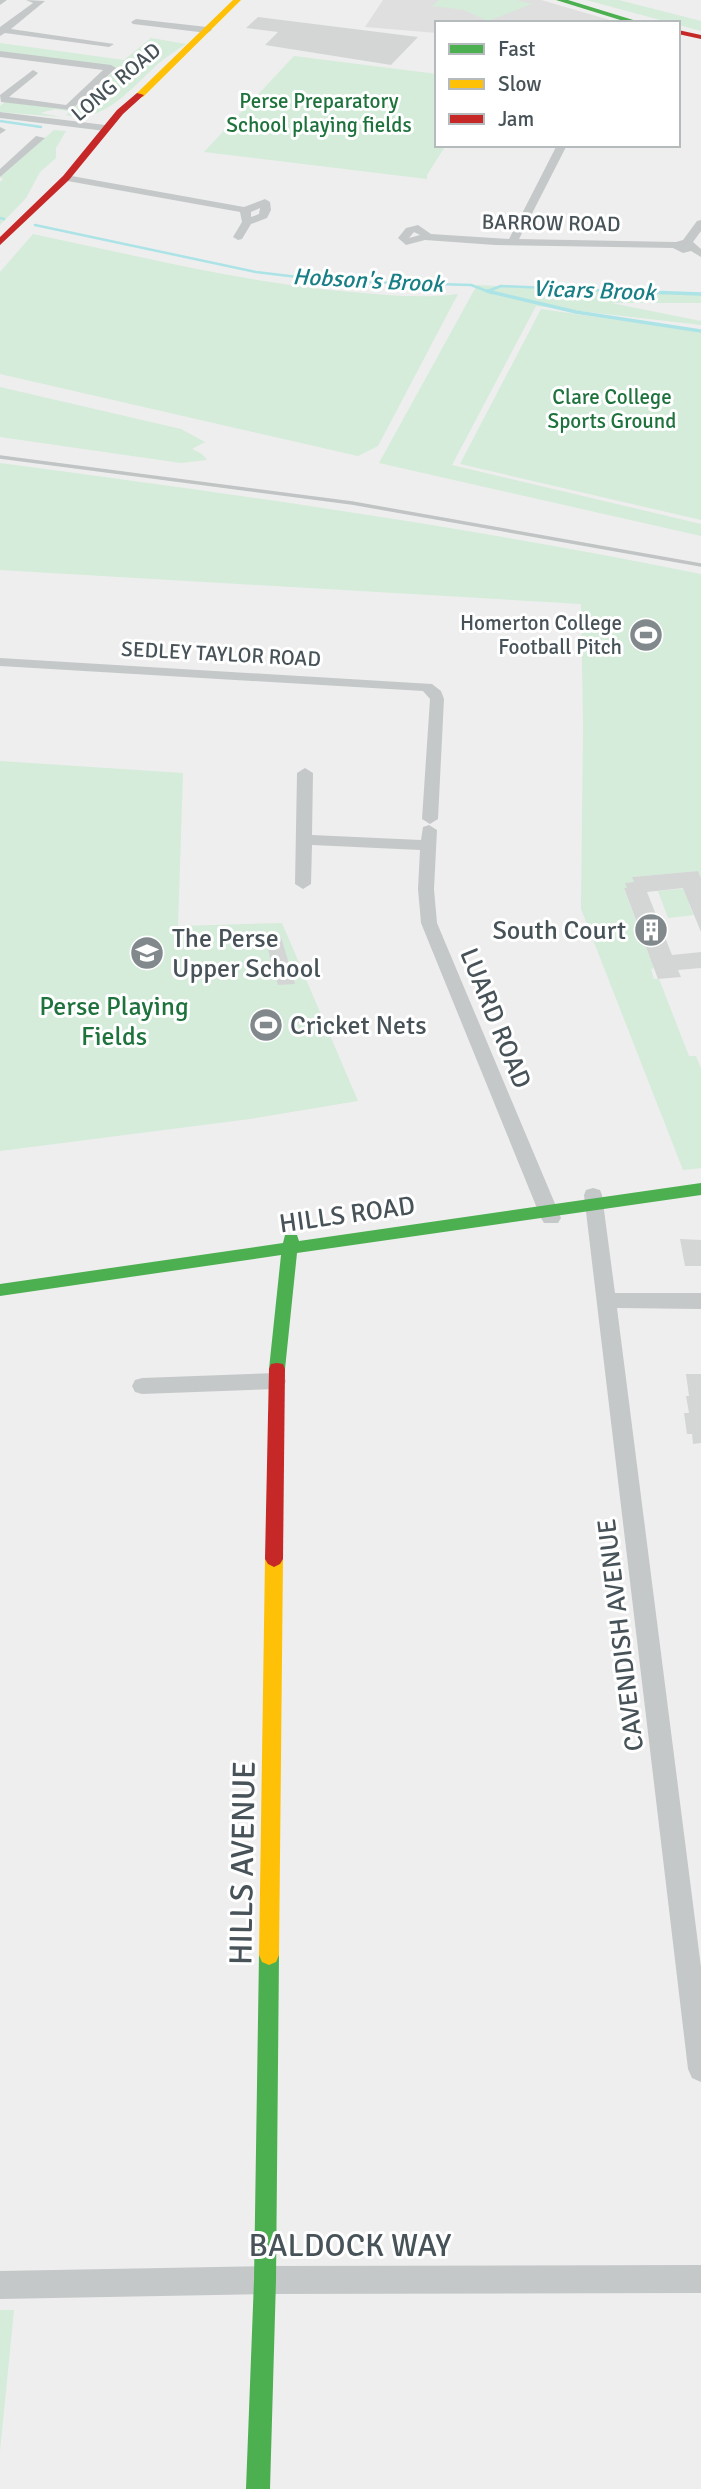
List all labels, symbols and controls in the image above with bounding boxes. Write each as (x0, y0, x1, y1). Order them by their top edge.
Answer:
legend (435, 21, 680, 147)
text: Fast (498, 36, 535, 62)
street label: LONG ROAD (66, 37, 166, 127)
text: Slow (498, 71, 542, 97)
park label: Perse Preparatory School playing fields (226, 88, 412, 138)
text: Jam (498, 106, 534, 132)
street label: BARROW ROAD (481, 209, 621, 237)
water label: Hobson's Brook (292, 262, 447, 299)
water label: Vicars Brook (532, 274, 658, 307)
park label: Clare College Sports Ground (548, 384, 676, 434)
place label: Homerton College Football Pitch (460, 610, 622, 660)
sports icon: Homerton College Football Pitch (627, 616, 665, 654)
street label: SEDLEY TAYLOR ROAD (120, 636, 322, 672)
building icon: South Court (632, 911, 670, 949)
place label: South Court (492, 915, 626, 947)
place label: The Perse Upper School (172, 923, 321, 985)
school or university icon: The Perse Upper School (128, 934, 166, 972)
street label: LUARD ROAD (452, 944, 538, 1093)
park label: Perse Playing Fields (39, 991, 189, 1053)
sports icon: Cricket Nets (247, 1006, 285, 1044)
place label: Cricket Nets (290, 1010, 427, 1042)
street label: HILLS ROAD (277, 1190, 417, 1240)
street label: CAVENDISH AVENUE (591, 1517, 651, 1753)
street label: HILLS AVENUE (221, 1761, 264, 1965)
street label: BALDOCK WAY (249, 2226, 451, 2265)

